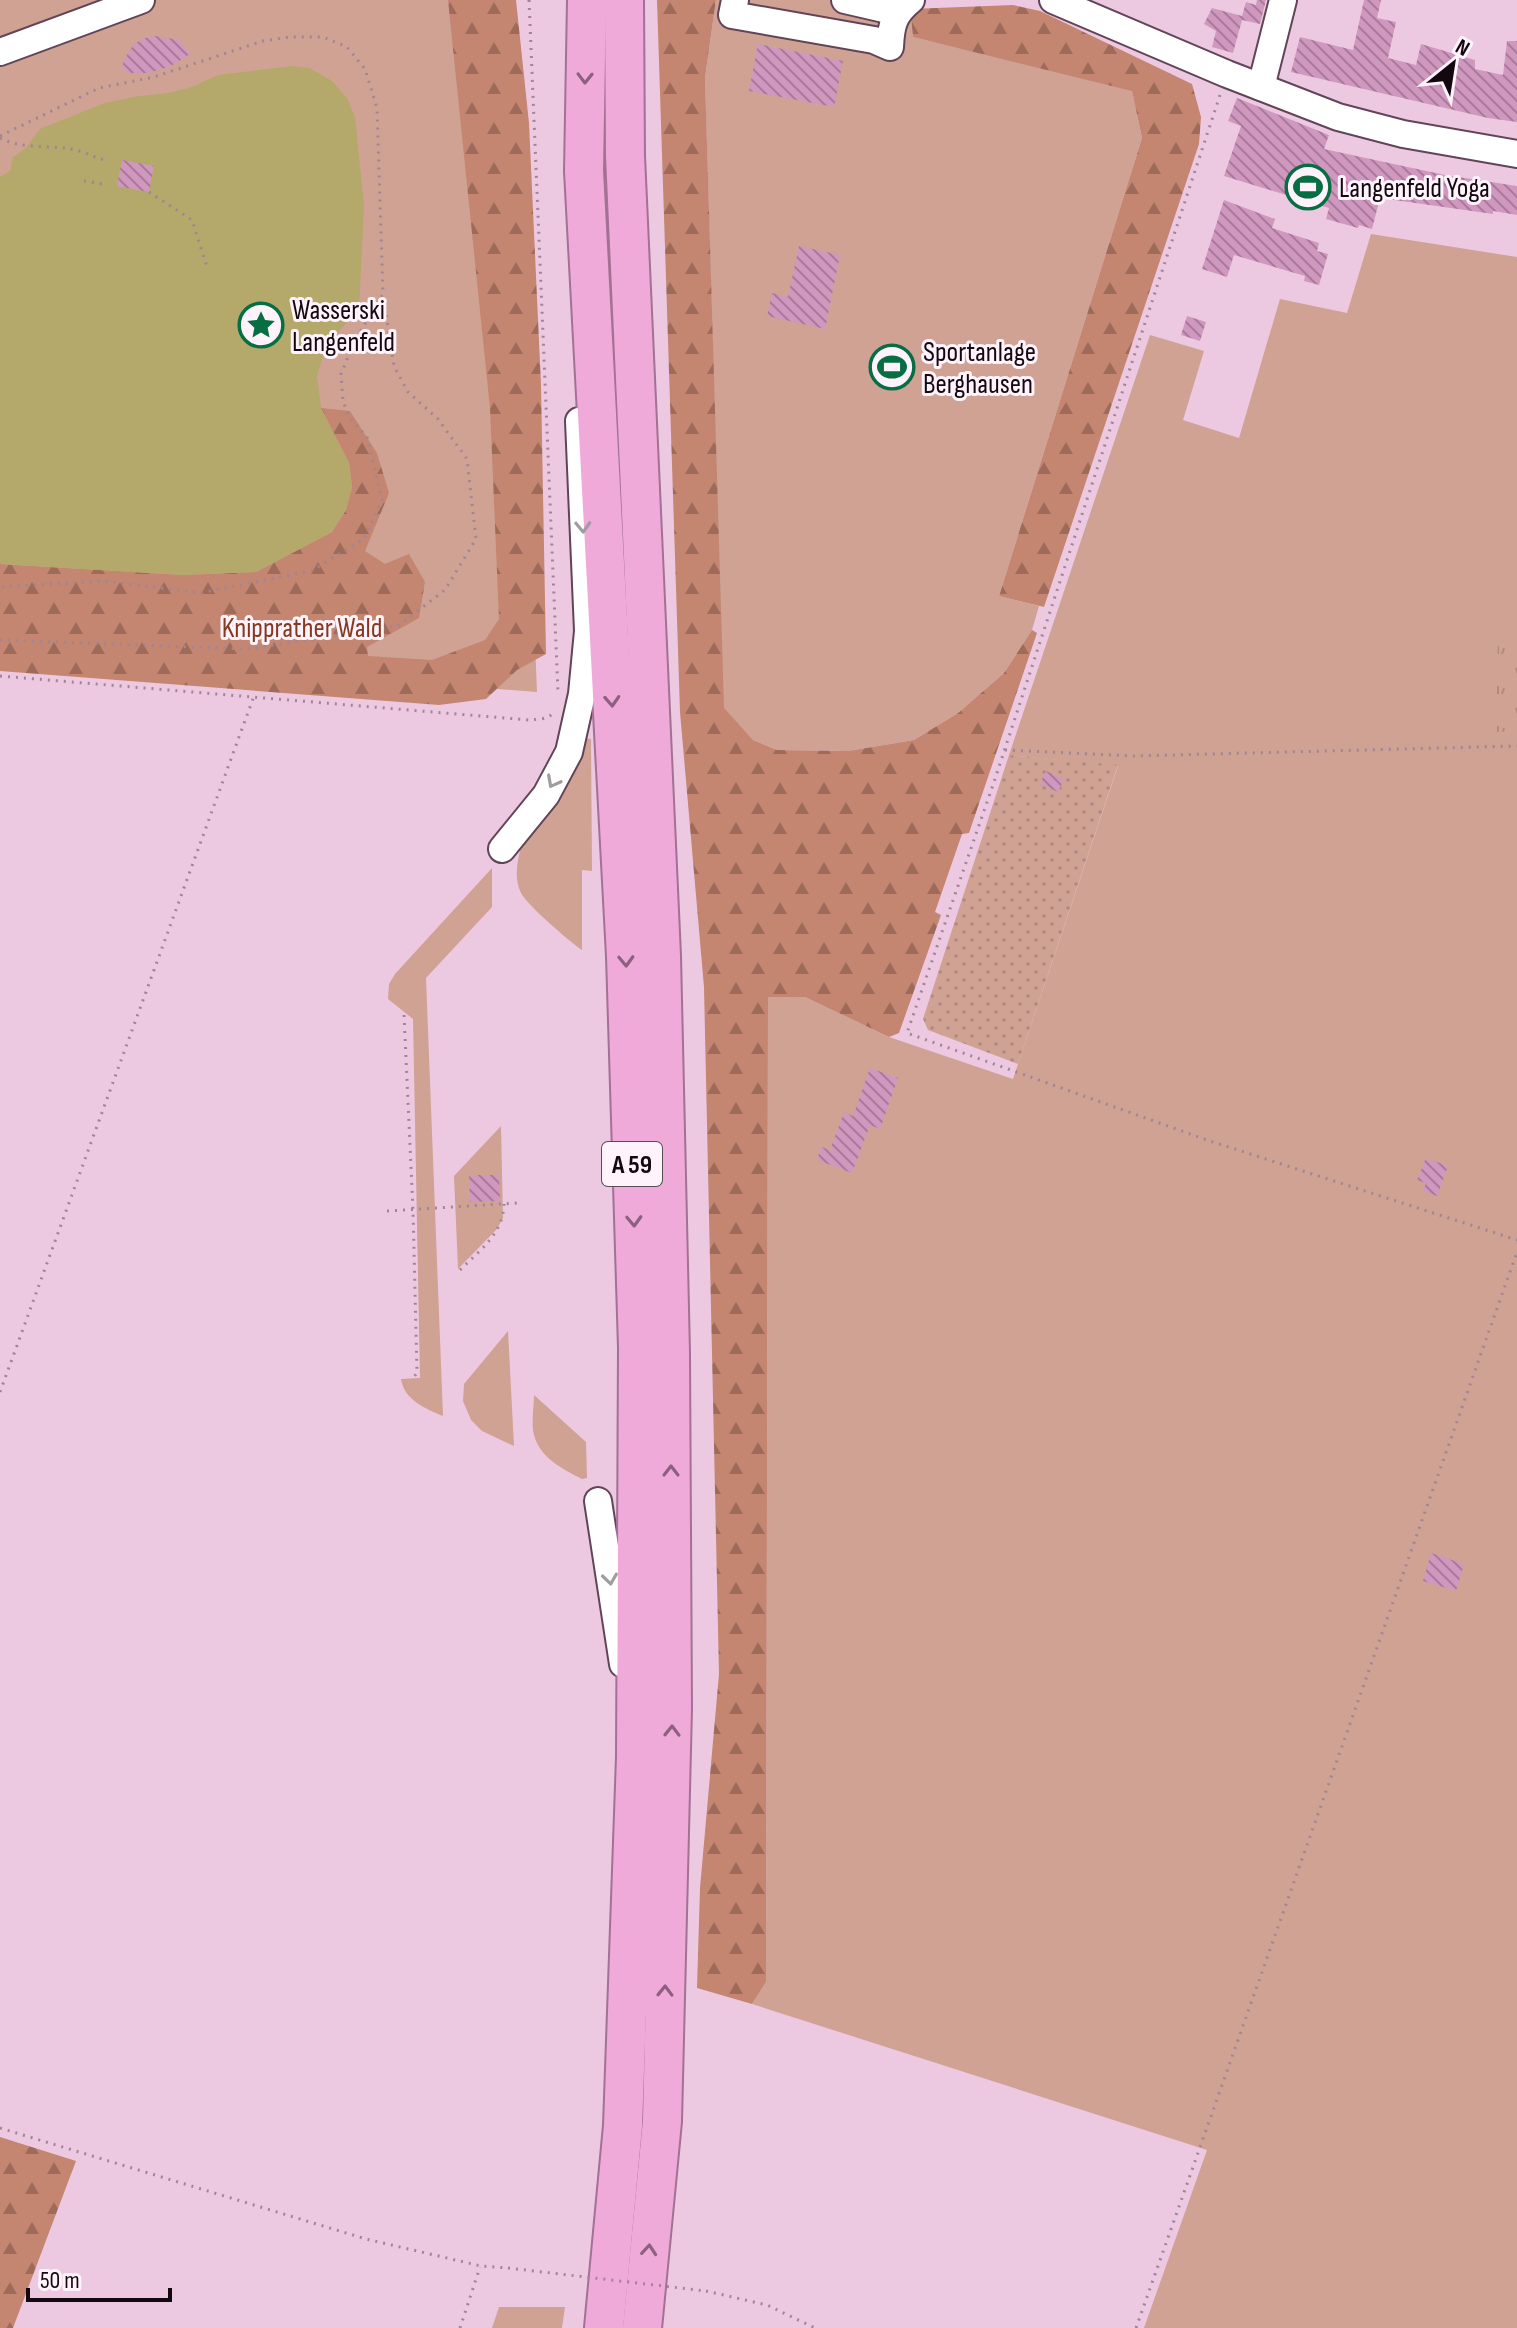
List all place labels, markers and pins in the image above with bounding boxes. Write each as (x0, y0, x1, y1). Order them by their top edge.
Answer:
sports icon: Langenfeld Yoga (1284, 163, 1332, 211)
place label: Langenfeld Yoga (1339, 172, 1490, 205)
place label: Wasserski Langenfeld (292, 294, 395, 359)
place icon: Wasserski Langenfeld (237, 301, 285, 349)
place label: Sportanlage Berghausen (923, 336, 1036, 401)
sports icon: Sportanlage Berghausen (868, 343, 916, 391)

